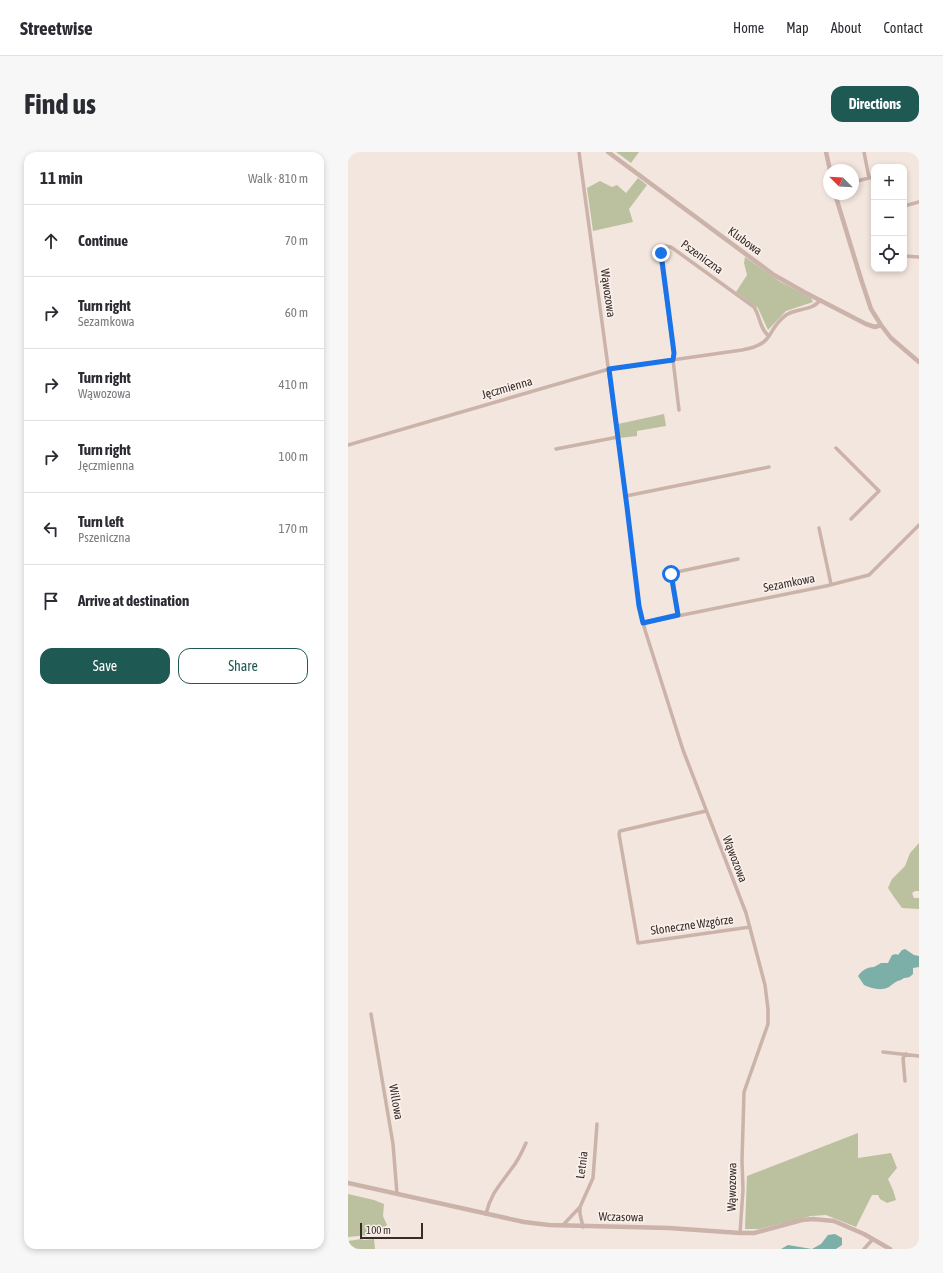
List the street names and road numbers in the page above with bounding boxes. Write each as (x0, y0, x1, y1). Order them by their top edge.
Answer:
street label: Klubowa (725, 224, 765, 258)
street label: Pszeniczna (678, 237, 726, 277)
street label: Wąwozowa (598, 268, 618, 318)
street label: Jęczmienna (480, 374, 534, 402)
street label: Sezamkowa (762, 571, 816, 595)
street label: Wąwozowa (720, 834, 750, 884)
street label: Słoneczne Wzgórze (650, 912, 734, 938)
street label: Willowa (386, 1083, 406, 1121)
street label: Letnia (573, 1150, 591, 1180)
street label: Wąwozowa (725, 1162, 739, 1212)
street label: Wczasowa (598, 1210, 644, 1224)

